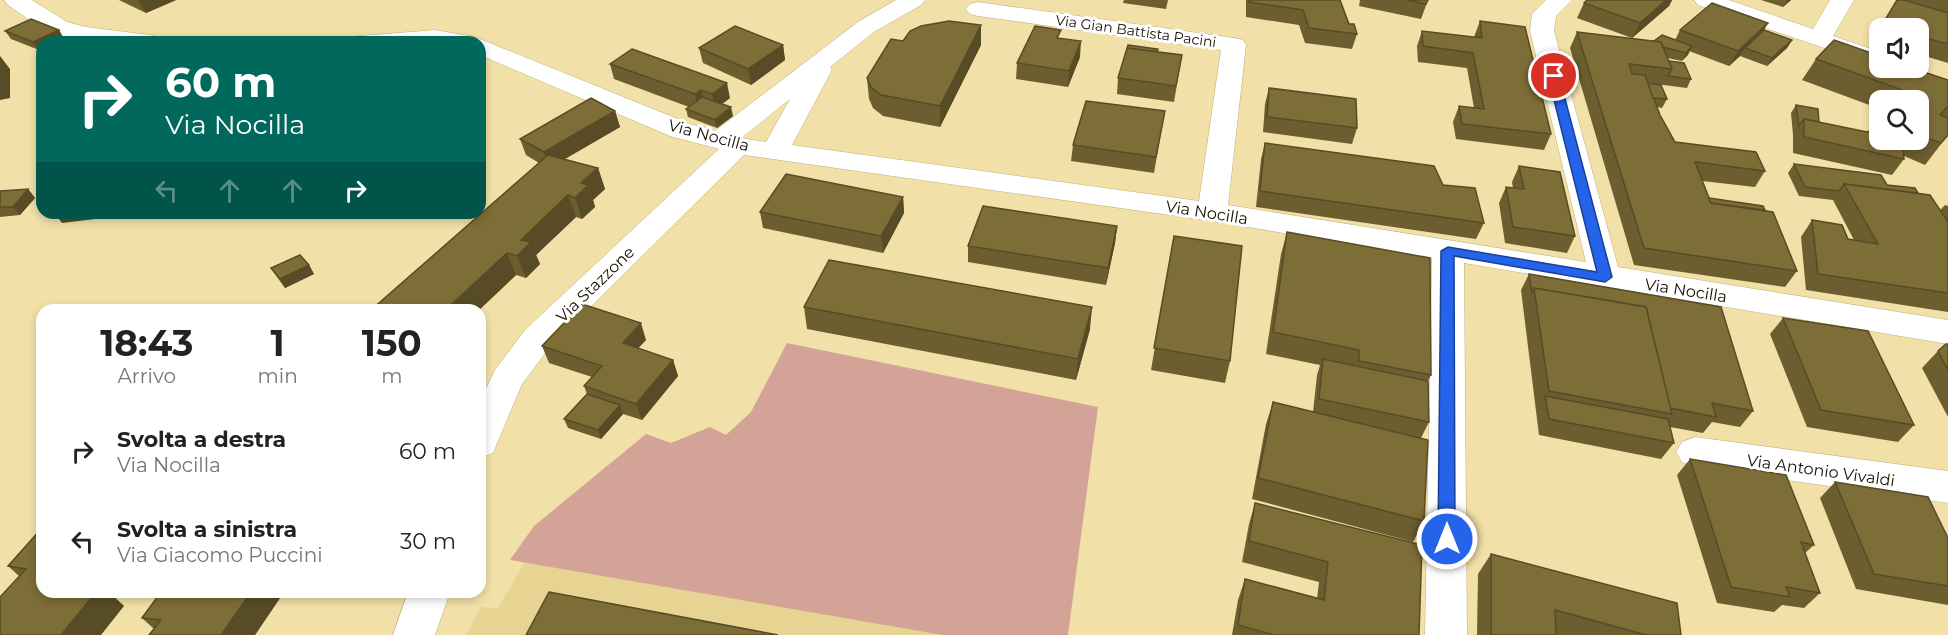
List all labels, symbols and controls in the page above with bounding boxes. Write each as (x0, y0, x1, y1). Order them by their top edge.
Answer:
street label: Via Gian Battista Pacini (1055, 11, 1217, 51)
map controls (1869, 18, 1929, 150)
button: sound (1869, 18, 1929, 78)
pin (1528, 50, 1579, 101)
text: 60 m (165, 56, 276, 108)
icon: arrive (1537, 59, 1570, 92)
icon: right (66, 60, 144, 138)
button: search (1869, 90, 1929, 150)
text: Via Nocilla (165, 108, 305, 141)
street label: Via Nocilla (666, 116, 751, 155)
icon: left (150, 174, 183, 207)
icon: ahead (213, 174, 246, 207)
icon: ahead (276, 174, 309, 207)
icon: right (339, 174, 372, 207)
street label: Via Nocilla (1164, 197, 1249, 228)
street label: Via Stazzone (552, 242, 638, 326)
street label: Via Nocilla (1643, 275, 1728, 306)
text: 18:43 (100, 321, 193, 365)
text: 1 (271, 321, 285, 365)
text: 150 (362, 321, 422, 365)
text: Arrivo (118, 364, 176, 388)
text: min (258, 364, 298, 388)
text: m (381, 364, 402, 388)
text: Svolta a destra (117, 426, 286, 453)
icon: right (66, 435, 99, 468)
text: 60 m (399, 438, 456, 465)
street label: Via Antonio Vivaldi (1746, 451, 1896, 490)
text: Via Nocilla (117, 453, 221, 477)
position arrow (1415, 507, 1479, 571)
text: Svolta a sinistra (117, 516, 297, 543)
icon: left (66, 525, 99, 558)
text: 30 m (400, 528, 456, 555)
text: Via Giacomo Puccini (117, 543, 323, 567)

